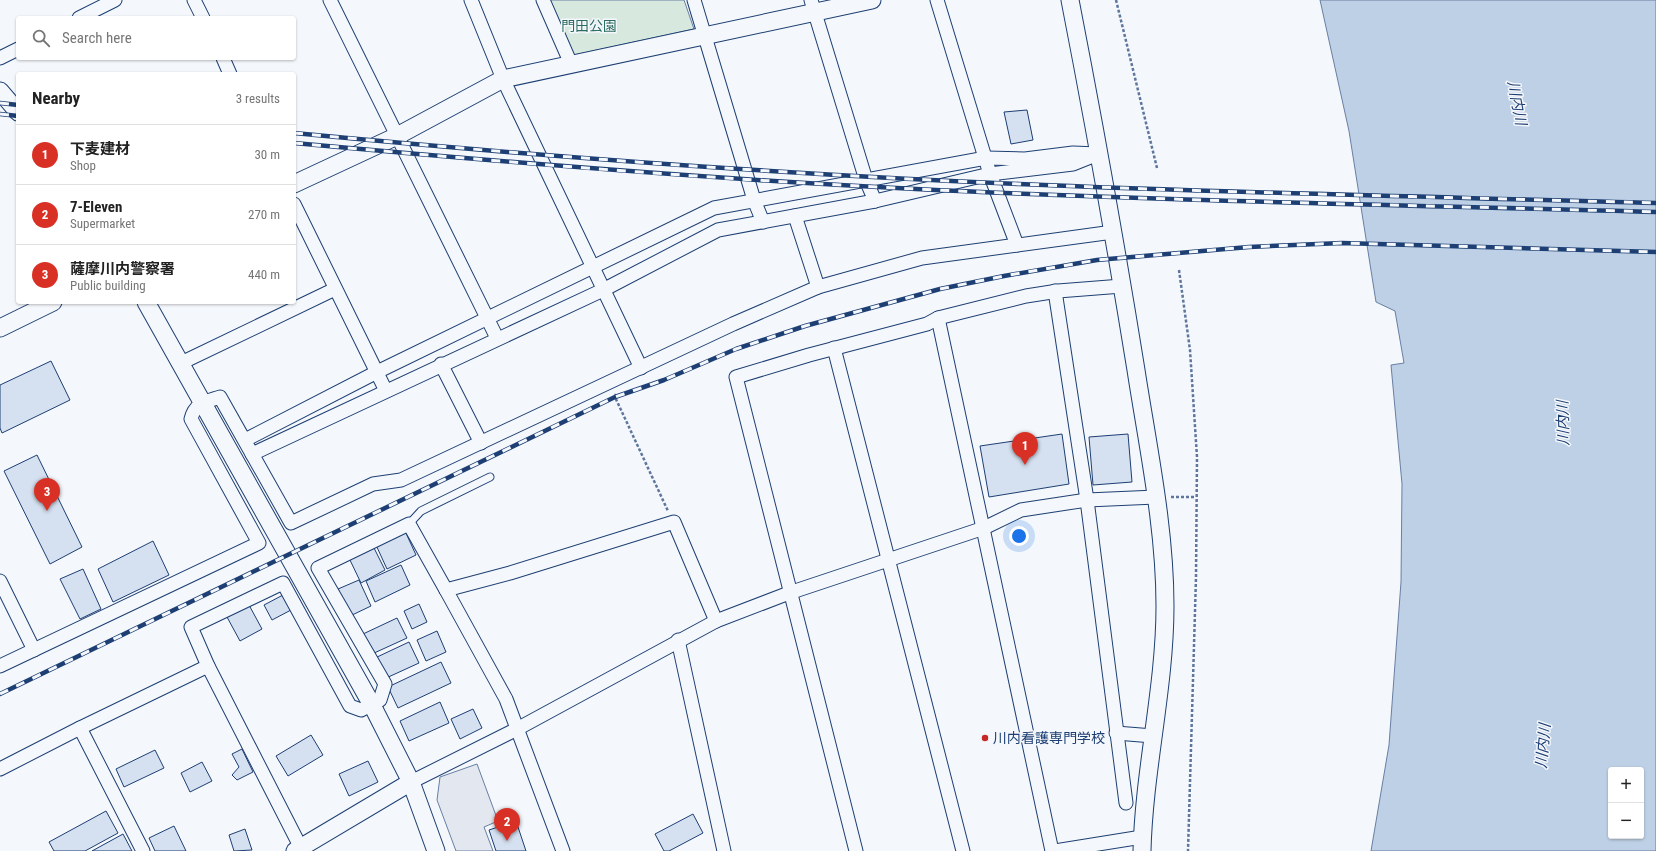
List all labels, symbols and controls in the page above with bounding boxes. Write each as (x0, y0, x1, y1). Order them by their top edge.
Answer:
search box (16, 16, 296, 60)
park label: 門田公園 (561, 18, 617, 34)
icon: search (30, 27, 52, 49)
text: Search here (62, 29, 132, 47)
water label: 川内川 (1504, 79, 1531, 129)
text: Nearby (32, 88, 80, 108)
text: 3 results (236, 91, 280, 106)
text: 下麦建材 (70, 140, 130, 158)
text: 1 (42, 147, 48, 162)
text: 30 m (254, 147, 280, 162)
text: Shop (70, 158, 96, 173)
text: 7-Eleven (70, 198, 122, 216)
text: 2 (42, 207, 48, 222)
text: 270 m (248, 207, 280, 222)
text: Supermarket (70, 216, 135, 231)
text: 薩摩川内警察署 (70, 260, 175, 278)
text: 3 (42, 267, 48, 282)
text: 440 m (248, 267, 280, 282)
text: Public building (70, 278, 146, 293)
water label: 川内川 (1554, 398, 1572, 446)
pin: 1 (1012, 432, 1038, 465)
pin: 3 (34, 478, 60, 511)
your location (1009, 526, 1029, 546)
water label: 川内川 (1532, 721, 1554, 769)
place label: 川内看護専門学校 (993, 730, 1105, 746)
marker: 川内看護専門学校 (980, 733, 990, 743)
map controls (1608, 767, 1644, 839)
button: + (1608, 767, 1644, 803)
button: − (1608, 803, 1644, 839)
pin: 2 (494, 808, 520, 841)

